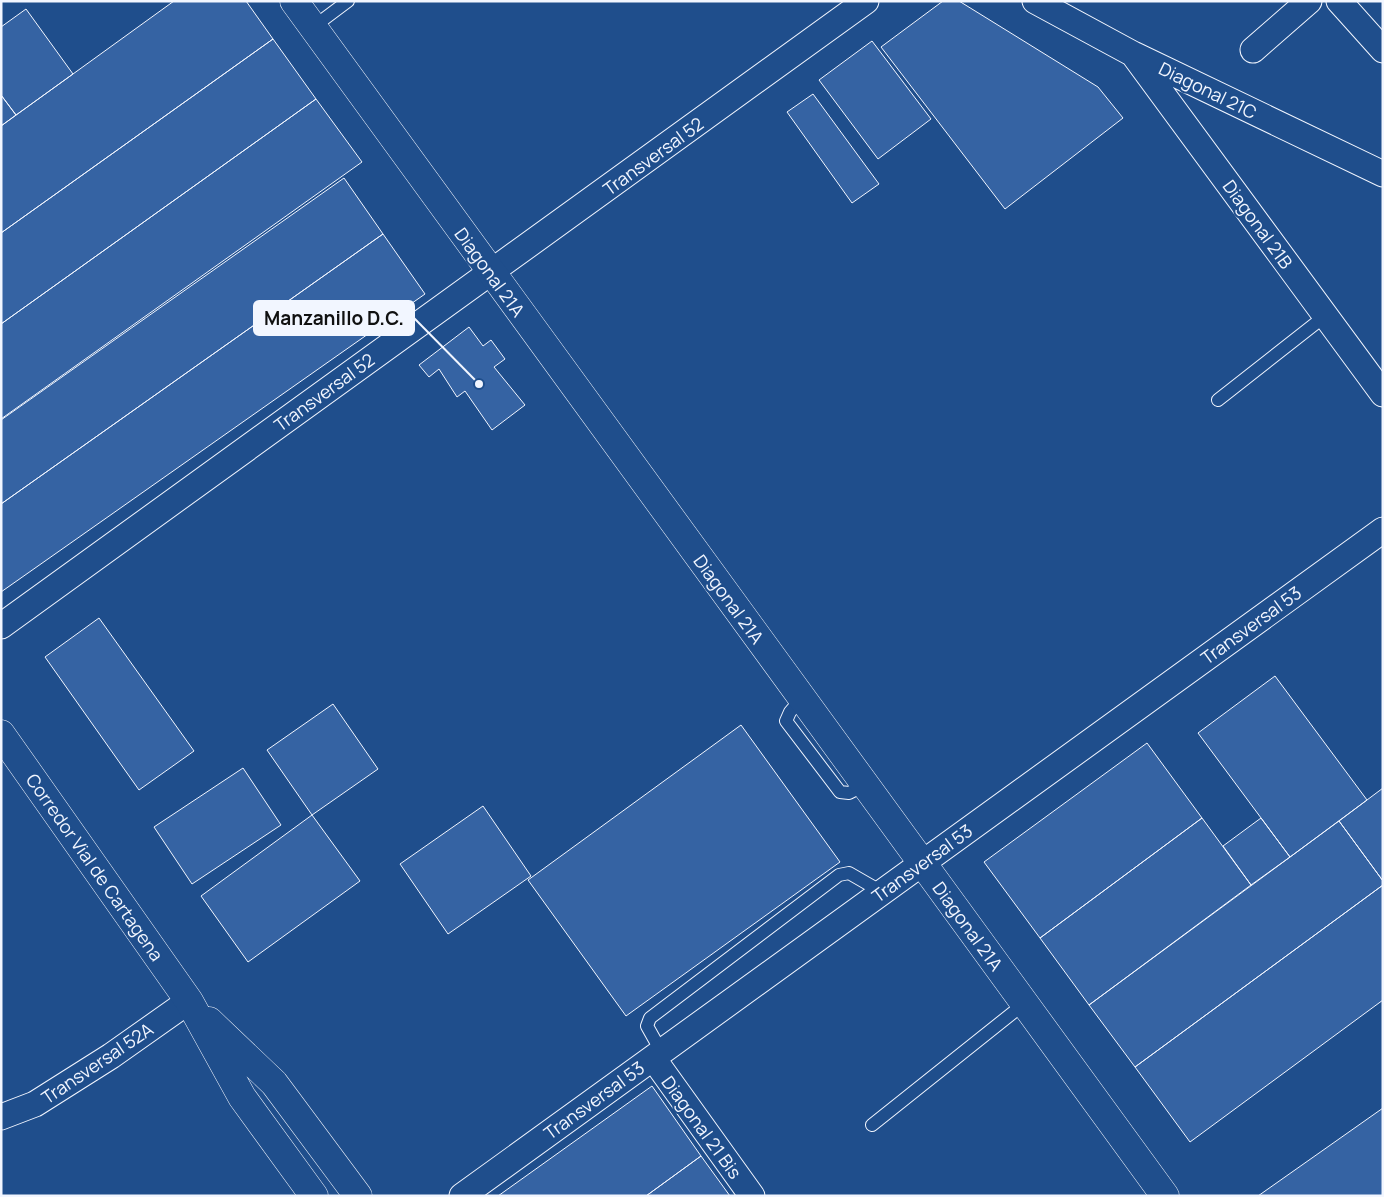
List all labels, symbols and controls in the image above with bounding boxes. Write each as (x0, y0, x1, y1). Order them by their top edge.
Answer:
street label: Diagonal 21C (1155, 56, 1261, 124)
street label: Transversal 52 (598, 111, 708, 201)
street label: Diagonal 21B (1218, 175, 1298, 273)
street label: Diagonal 21A (449, 223, 531, 322)
callout: Manzanillo D.C. (254, 301, 414, 335)
text: Manzanillo D.C. (264, 305, 404, 331)
street label: Transversal 52 (269, 347, 379, 437)
street label: Diagonal 21A (688, 550, 770, 649)
street label: Transversal 53 (1196, 580, 1306, 670)
street label: Corredor Vial de Cartagena (21, 768, 169, 966)
street label: Transversal 53 (867, 818, 977, 908)
street label: Diagonal 21A (927, 877, 1009, 976)
street label: Transversal 52A (37, 1016, 158, 1109)
street label: Transversal 53 (539, 1055, 649, 1145)
street label: Diagonal 21 Bis (657, 1071, 747, 1183)

